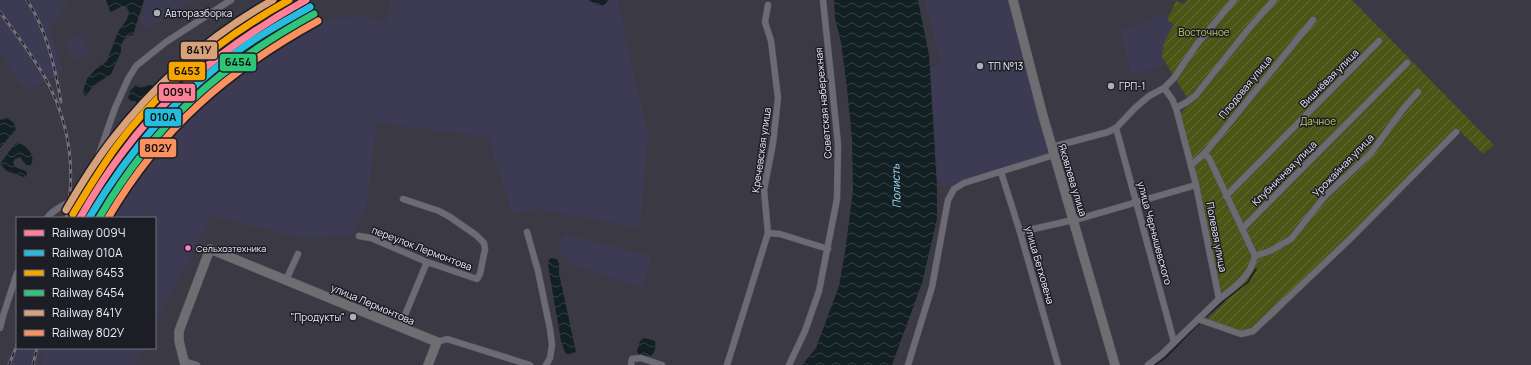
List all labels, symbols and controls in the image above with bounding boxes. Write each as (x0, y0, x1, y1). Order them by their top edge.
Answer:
place label: Авторазборка (165, 6, 232, 20)
marker: Авторазборка (152, 8, 162, 18)
park label: Восточное (1178, 25, 1230, 39)
line badge: 841У (180, 41, 218, 60)
text: 841У (186, 42, 212, 57)
street label: Вишнёвая улица (1297, 46, 1361, 110)
street label: Советская набережная (811, 47, 835, 159)
line badge: 6454 (219, 53, 257, 72)
street label: Плодовая улица (1215, 53, 1275, 121)
text: 6454 (225, 54, 252, 69)
place label: ТП №13 (988, 59, 1023, 73)
line badge: 6453 (168, 61, 206, 81)
marker: ТП №13 (975, 61, 985, 71)
text: 6453 (174, 63, 200, 78)
place label: ГРП-1 (1119, 79, 1145, 93)
marker: ГРП-1 (1106, 81, 1116, 91)
line badge: 009Ч (158, 83, 196, 102)
text: 009Ч (163, 84, 191, 99)
street label: Кречевская улица (748, 106, 774, 194)
line badge: 010А (144, 108, 182, 127)
text: 010А (150, 109, 177, 124)
park label: Дачное (1300, 114, 1336, 128)
street label: Урожайная улица (1309, 130, 1377, 200)
street label: Клубничная улица (1248, 137, 1320, 209)
line badge: 802У (139, 138, 177, 158)
text: 802У (144, 140, 172, 155)
street label: Яковлева улица (1055, 142, 1091, 218)
water label: Полисть (887, 163, 904, 208)
street label: улица Чернышевского (1134, 180, 1176, 286)
street label: Полевая улица (1203, 201, 1231, 273)
legend (16, 217, 156, 349)
street label: переулок Лермонтова (370, 222, 474, 274)
text: Railway 009Ч (52, 224, 126, 241)
street label: улица Бетховена (1022, 224, 1058, 306)
place label: Сельхозтехника (196, 242, 266, 255)
marker: Сельхозтехника (183, 243, 193, 253)
text: Railway 010А (52, 244, 123, 261)
text: Railway 6453 (52, 264, 124, 281)
street label: улица Лермонтова (329, 280, 417, 328)
text: Railway 6454 (52, 284, 124, 301)
text: Railway 841У (52, 304, 122, 321)
place label: "Продукты" (290, 310, 345, 324)
marker: "Продукты" (348, 312, 358, 322)
text: Railway 802У (52, 324, 125, 341)

